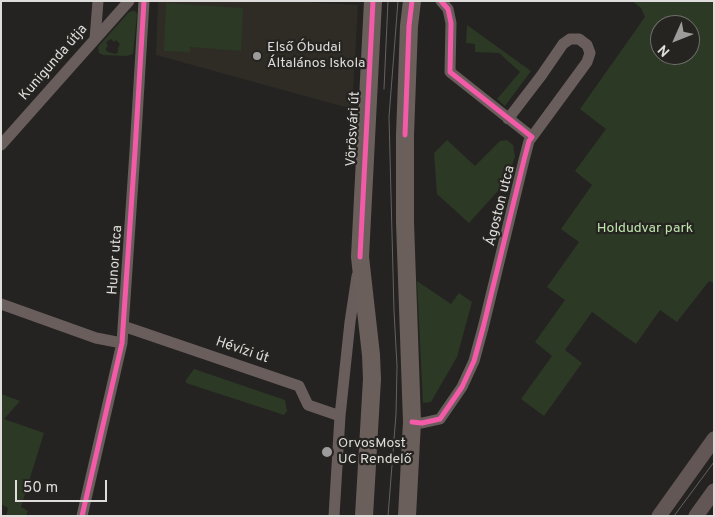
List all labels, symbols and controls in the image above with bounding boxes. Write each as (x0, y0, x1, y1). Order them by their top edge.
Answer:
north arrow (650, 15, 700, 65)
street label: Kunigunda útja (16, 22, 92, 104)
place label: Első Óbudai Általános Iskola (267, 40, 365, 72)
text: N (655, 41, 674, 60)
marker: Első Óbudai Általános Iskola (251, 50, 263, 62)
street label: Vörösvári út (344, 91, 364, 167)
street label: Ágoston utca (483, 164, 519, 248)
park label: Holdudvar park (597, 221, 693, 237)
street label: Hunor utca (105, 225, 127, 295)
street label: Hévízi út (213, 334, 271, 368)
place label: OrvosMost UC Rendelő (338, 436, 412, 468)
marker: OrvosMost UC Rendelő (320, 445, 334, 459)
scale bar (18, 470, 110, 502)
text: 50 m (23, 479, 58, 498)

